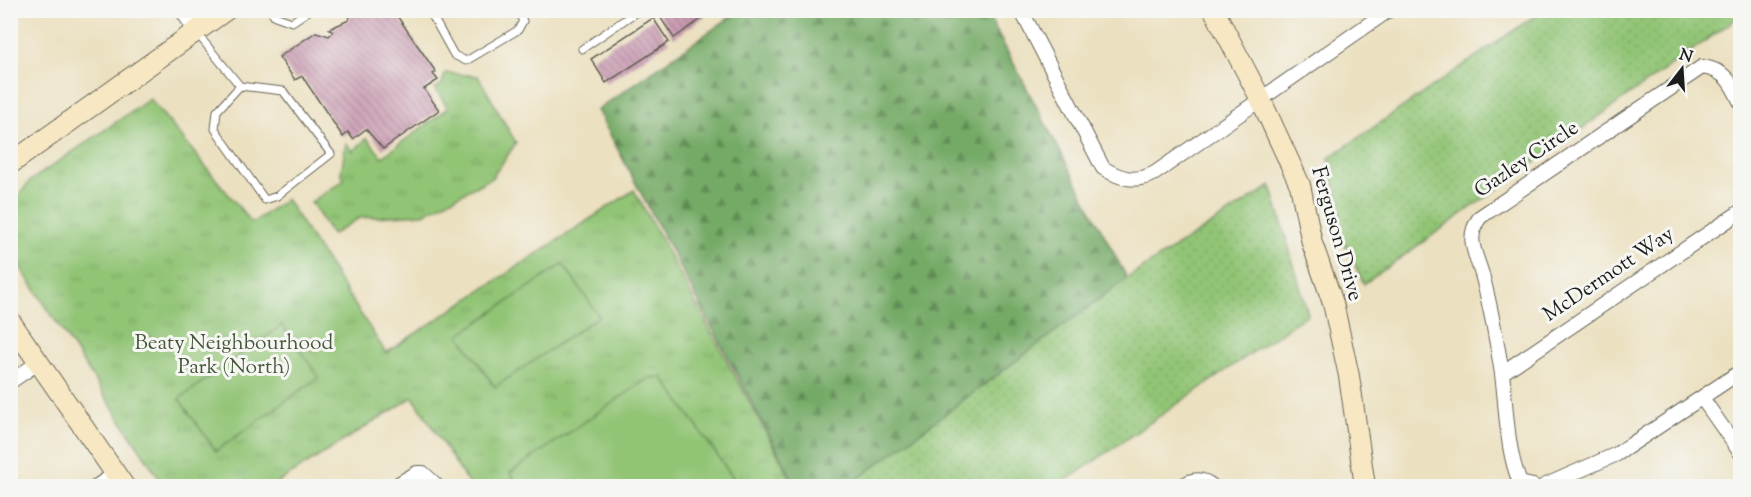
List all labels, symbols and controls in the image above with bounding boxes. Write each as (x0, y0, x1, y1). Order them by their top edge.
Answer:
north arrow (1652, 39, 1712, 99)
text: N (1676, 44, 1695, 70)
street label: Gazley Circle (1469, 114, 1585, 206)
street label: Ferguson Drive (1302, 163, 1370, 305)
street label: McDermott Way (1538, 220, 1681, 330)
park label: Beaty Neighbourhood Park (North) (135, 329, 334, 383)

